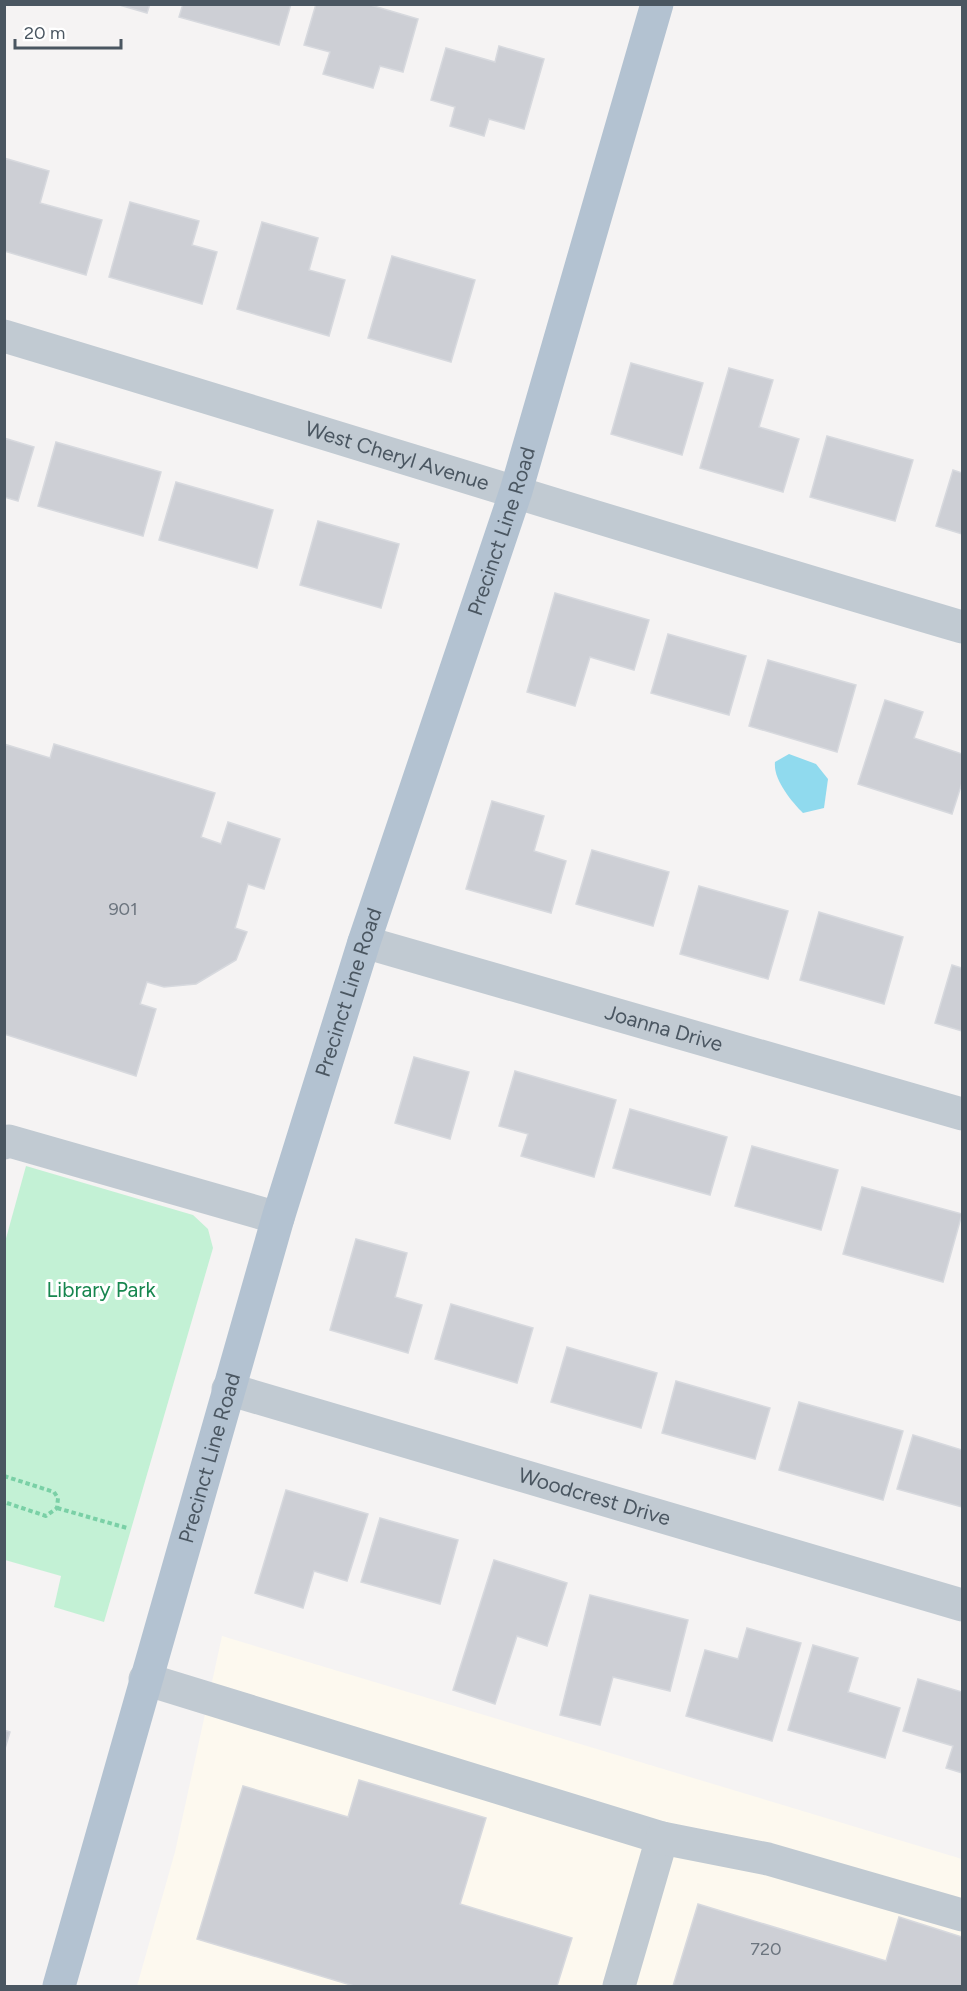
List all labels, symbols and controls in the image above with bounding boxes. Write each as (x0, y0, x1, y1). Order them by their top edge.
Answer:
scale bar (15, 12, 122, 50)
text: 20 m (24, 22, 65, 44)
street label: West Cheryl Avenue (302, 415, 492, 495)
street label: Precinct Line Road (462, 444, 540, 618)
house number: 901 (108, 898, 138, 920)
street label: Precinct Line Road (310, 905, 387, 1080)
street label: Joanna Drive (602, 999, 726, 1057)
park label: Library Park (46, 1277, 156, 1302)
street label: Precinct Line Road (173, 1370, 245, 1546)
street label: Woodcrest Drive (516, 1462, 674, 1531)
house number: 720 (750, 1938, 782, 1960)

